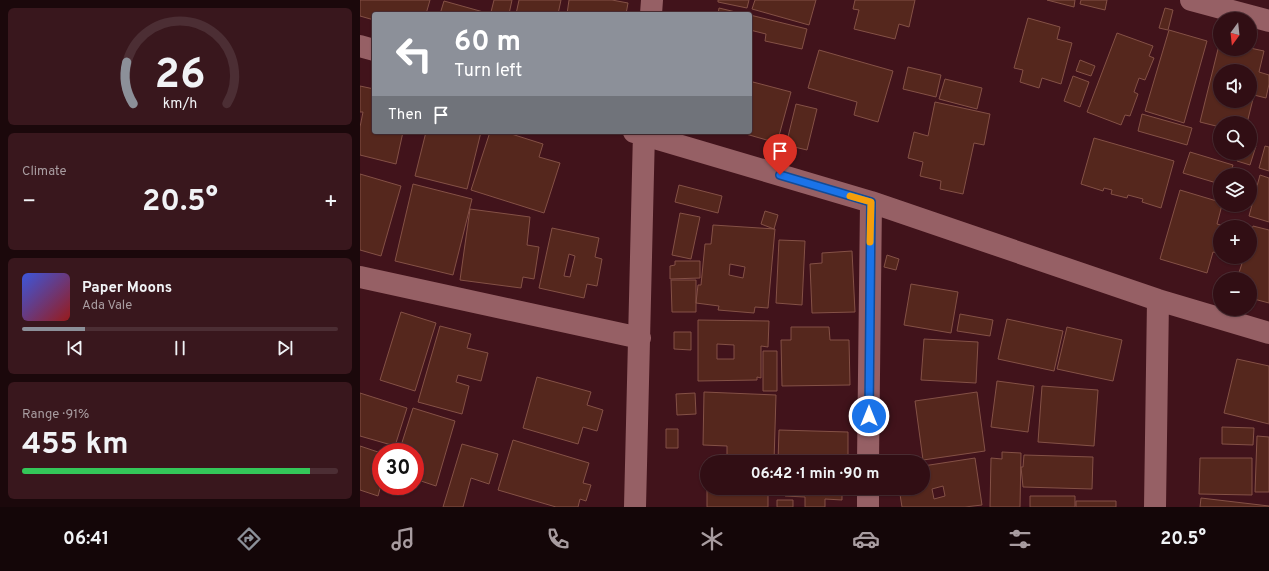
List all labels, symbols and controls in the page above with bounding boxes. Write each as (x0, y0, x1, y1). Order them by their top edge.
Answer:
north arrow (1213, 12, 1257, 56)
map controls (1213, 12, 1257, 316)
text: 60 m (454, 25, 521, 61)
icon: left (388, 28, 440, 80)
text: 26 (155, 50, 206, 103)
text: Turn left (454, 60, 522, 83)
button: sound (1213, 64, 1257, 108)
text: km/h (163, 95, 197, 113)
icon: arrive (430, 104, 452, 126)
text: Then (388, 106, 422, 125)
button: search (1213, 116, 1257, 160)
pin (763, 134, 797, 175)
icon: arrive (769, 140, 791, 162)
text: Climate (22, 164, 67, 180)
button: layers (1213, 168, 1257, 212)
text: 20.5° (142, 184, 218, 221)
text: − (22, 189, 36, 216)
text: + (324, 189, 338, 216)
button: + (1213, 220, 1257, 264)
button: − (1213, 272, 1257, 316)
text: Paper Moons (82, 279, 172, 298)
text: Ada Vale (82, 298, 132, 314)
icon: previous (64, 337, 86, 359)
icon: pause (169, 337, 191, 359)
icon: next (274, 337, 296, 359)
position arrow (848, 395, 890, 437)
text: Range · 91% (22, 407, 89, 423)
text: 455 km (22, 427, 129, 464)
speed limit sign: 30 (372, 443, 424, 495)
text: 06:42 · 1 min · 90 m (751, 465, 879, 484)
icon: directions (235, 525, 263, 553)
icon: music (389, 525, 417, 553)
icon: phone (544, 525, 572, 553)
icon: climate (698, 525, 726, 553)
icon: car (852, 525, 880, 553)
icon: filters (1006, 525, 1034, 553)
text: 06:41 (63, 528, 109, 551)
text: 20.5° (1160, 528, 1206, 551)

